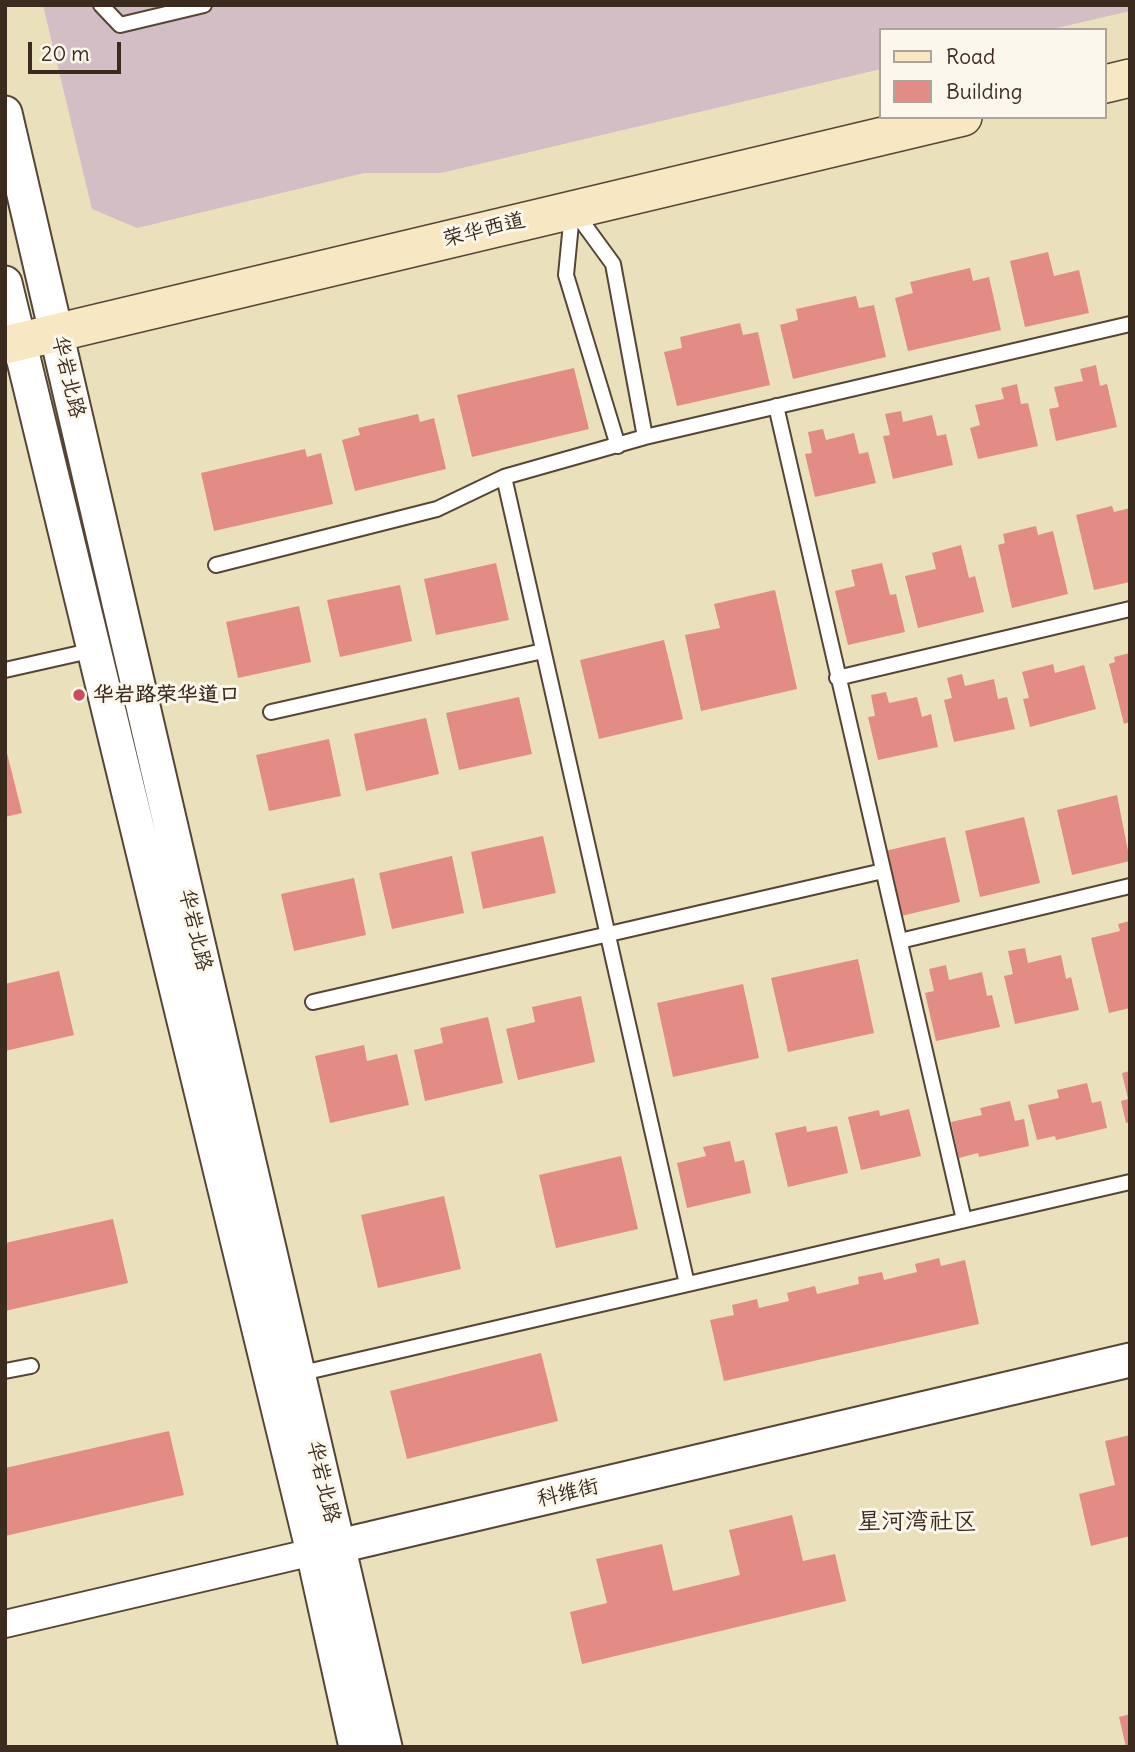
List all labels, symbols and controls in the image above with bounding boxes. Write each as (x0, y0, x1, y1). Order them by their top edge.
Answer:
scale bar (32, 28, 124, 72)
legend (880, 28, 1107, 119)
text: 20 m (41, 40, 90, 67)
text: Road (946, 43, 995, 70)
text: Building (946, 78, 1022, 105)
street label: 荣华西道 (440, 208, 528, 252)
street label: 华岩北路 (46, 333, 90, 421)
place label: 华岩路荣华道口 (93, 682, 240, 708)
marker: 华岩路荣华道口 (71, 687, 87, 703)
street label: 华岩北路 (173, 886, 217, 974)
street label: 华岩北路 (301, 1438, 345, 1526)
street label: 科维街 (534, 1474, 602, 1512)
district label: 星河湾社区 (857, 1508, 977, 1536)

